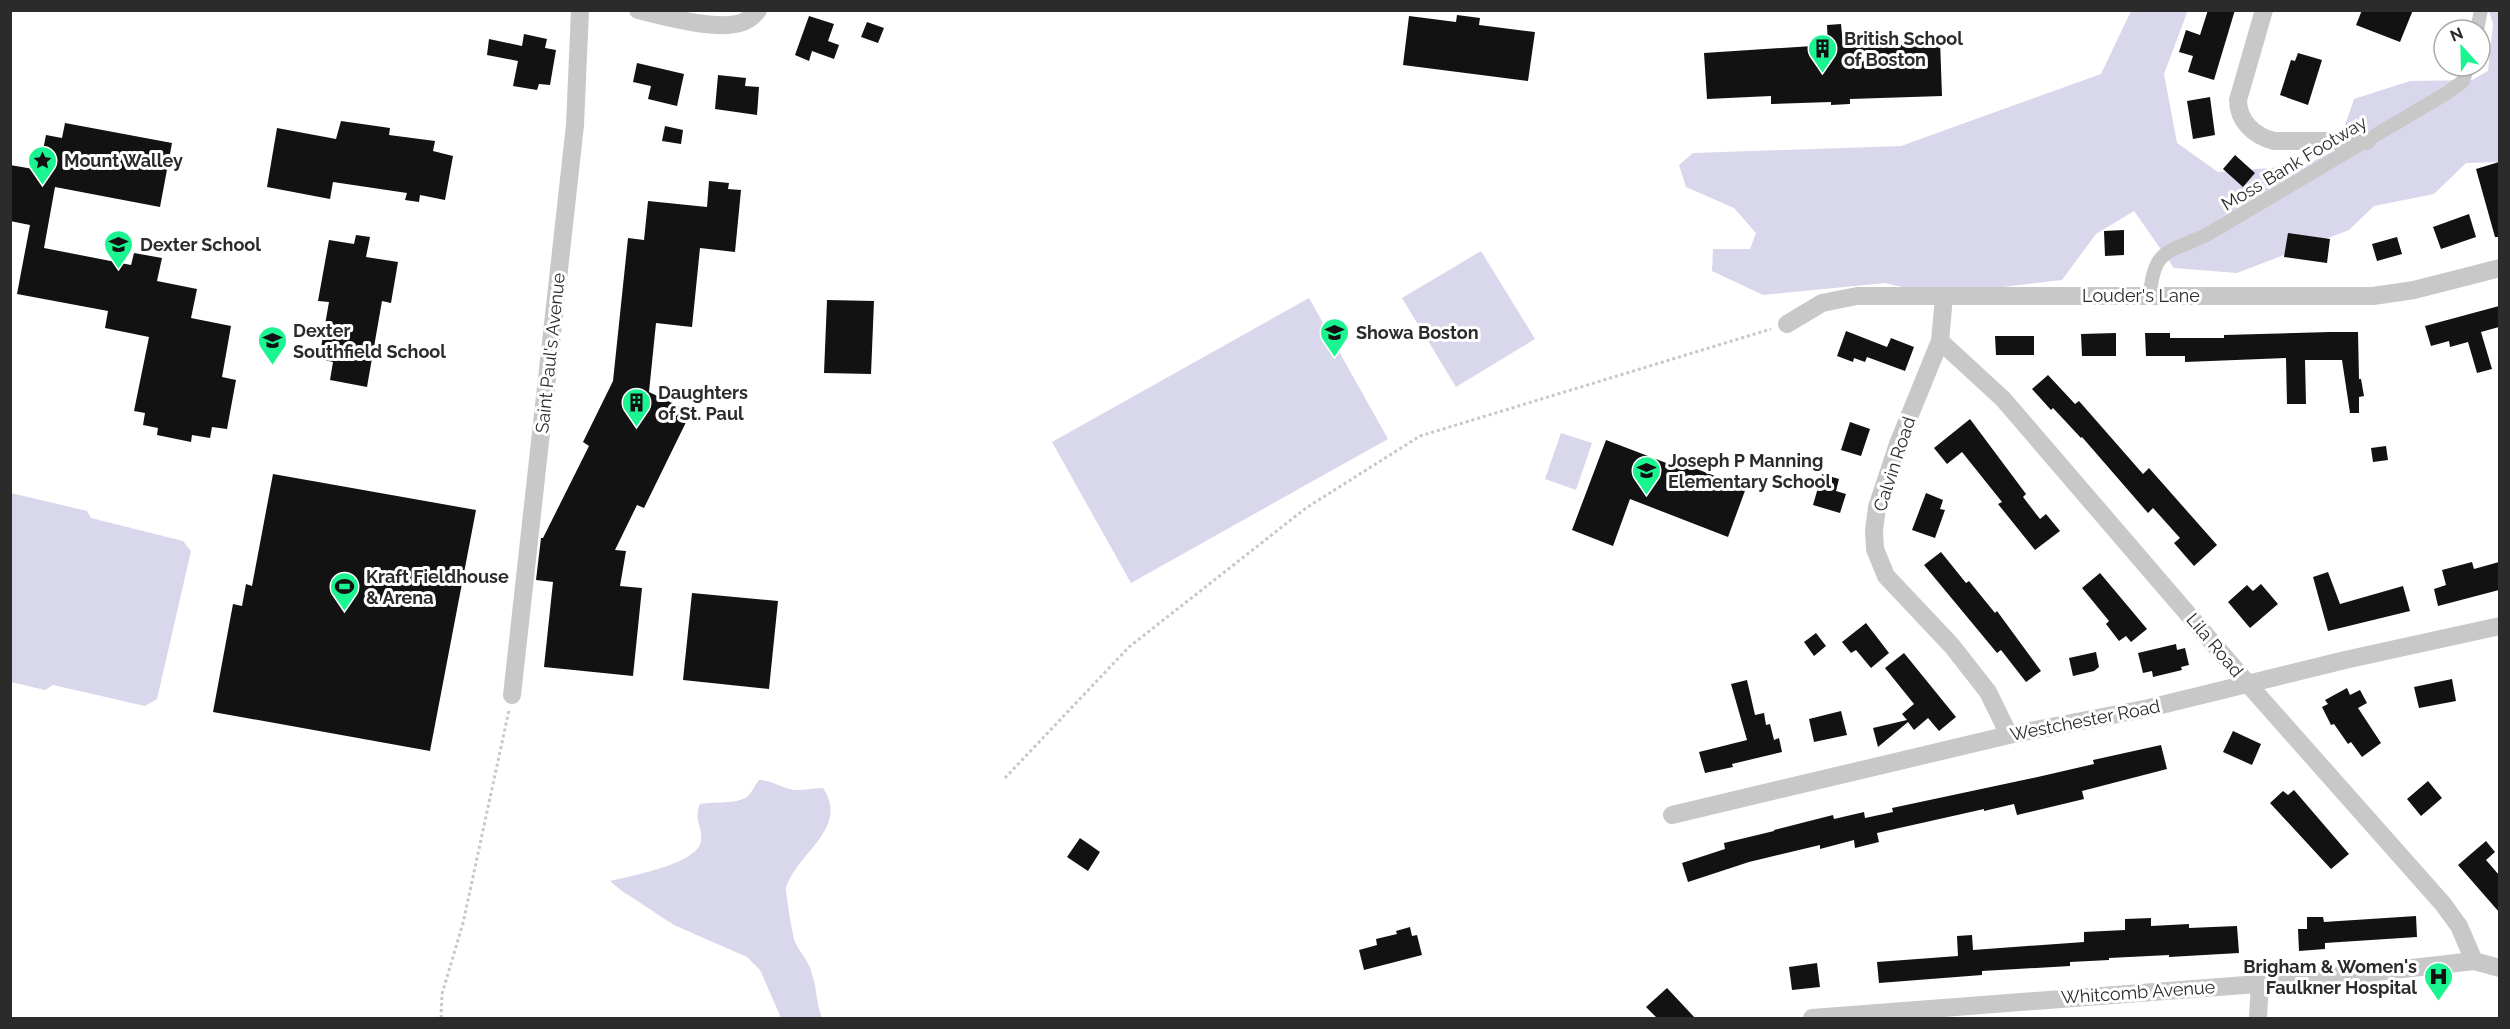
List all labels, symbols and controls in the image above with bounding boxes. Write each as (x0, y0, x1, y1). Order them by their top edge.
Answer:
north arrow (2432, 18, 2492, 78)
text: N (2447, 23, 2466, 46)
place label: British School of Boston (1844, 28, 1963, 70)
building icon: British School of Boston (1807, 32, 1839, 74)
street label: Moss Bank Footway (2218, 111, 2371, 215)
place icon: Mount Walley (27, 144, 59, 186)
place label: Mount Walley (64, 150, 183, 171)
school or university icon: Dexter School (103, 228, 135, 270)
place label: Dexter School (140, 234, 261, 255)
street label: Saint Paul's Avenue (531, 271, 569, 434)
street label: Louder's Lane (2082, 285, 2200, 306)
school or university icon: Showa Boston (1319, 316, 1351, 358)
place label: Dexter Southfield School (293, 320, 446, 362)
place label: Showa Boston (1356, 322, 1479, 343)
school or university icon: Dexter Southfield School (256, 324, 288, 366)
place label: Daughters of St. Paul (658, 382, 748, 424)
building icon: Daughters of St. Paul (621, 386, 653, 428)
street label: Calvin Road (1869, 414, 1919, 514)
place label: Joseph P Manning Elementary School (1668, 450, 1832, 492)
school or university icon: Joseph P Manning Elementary School (1631, 454, 1663, 496)
place label: Kraft Fieldhouse & Arena (366, 566, 509, 608)
sports icon: Kraft Fieldhouse & Arena (329, 570, 361, 612)
street label: Lila Road (2182, 609, 2248, 681)
street label: Westchester Road (2008, 695, 2162, 745)
place label: Brigham & Women's Faulkner Hospital (2243, 956, 2417, 998)
hospital icon: Brigham & Women's Faulkner Hospital (2422, 960, 2454, 1002)
street label: Whitcomb Avenue (2060, 976, 2216, 1008)

